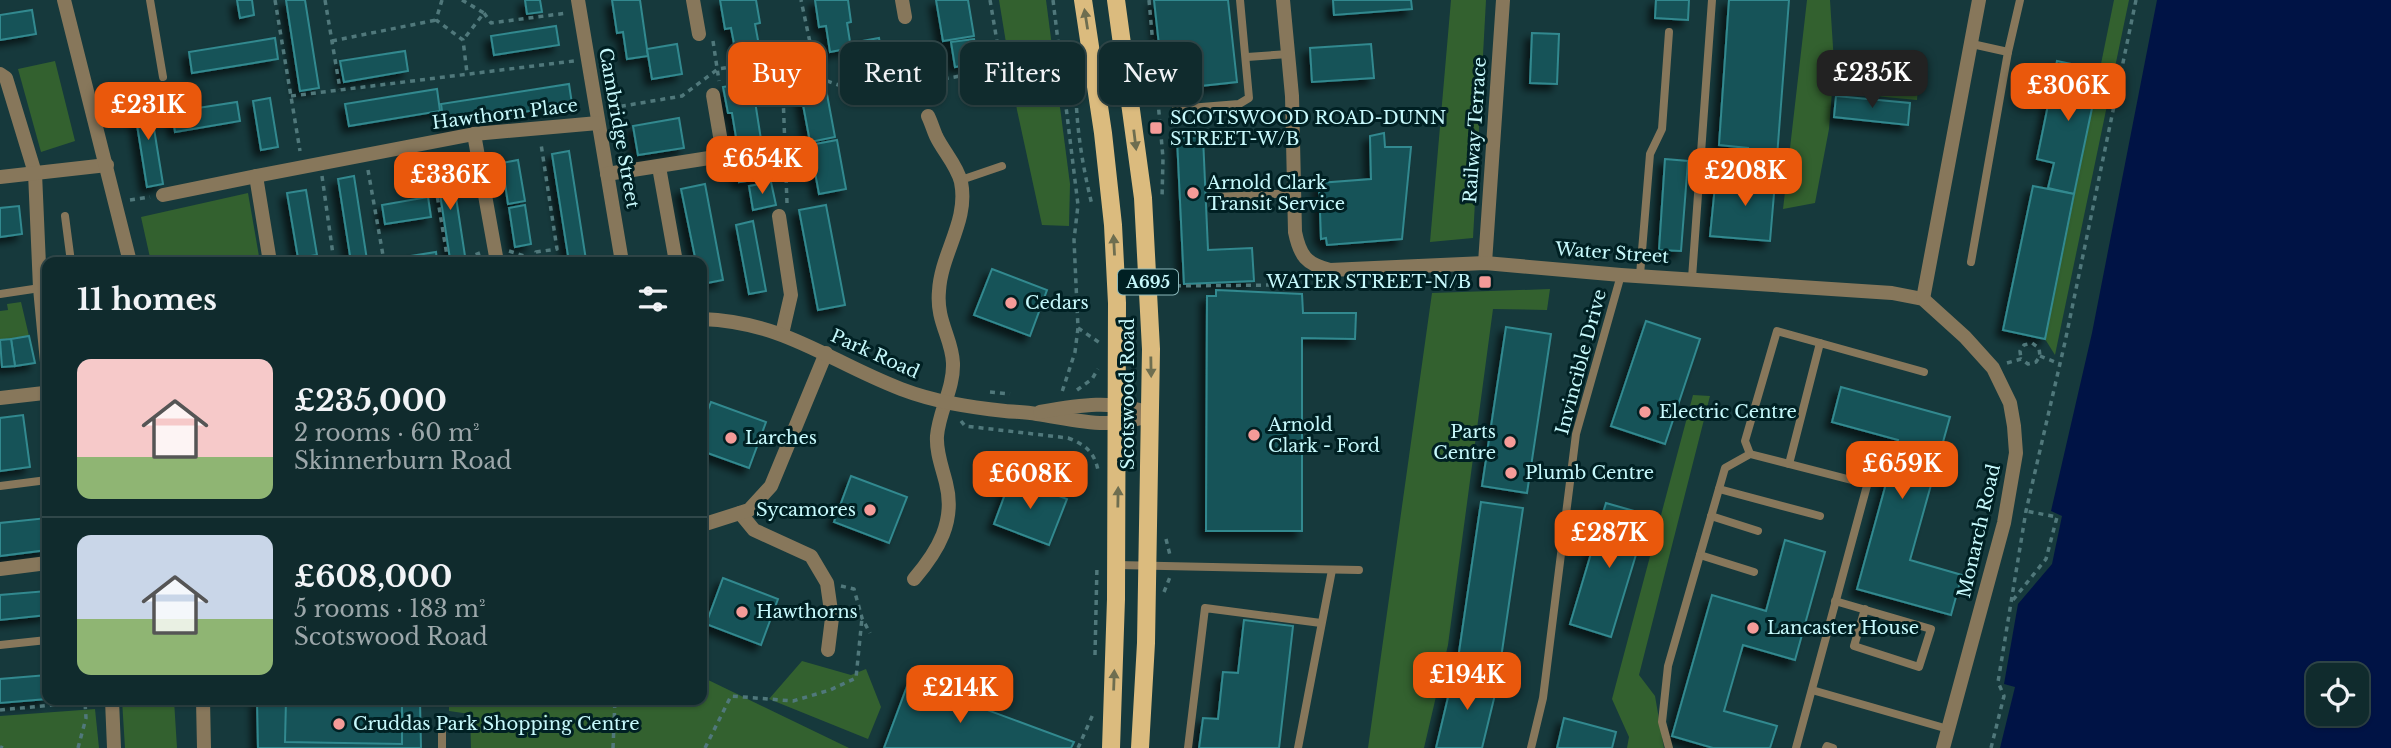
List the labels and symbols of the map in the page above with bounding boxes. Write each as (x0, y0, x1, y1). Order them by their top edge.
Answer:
one-way arrow (1080, 8, 1091, 30)
street label: Cambridge Street (594, 46, 644, 210)
pin: £235K (1823, 50, 1921, 110)
street label: Railway Terrace (1459, 56, 1491, 204)
pin: £306K (2019, 64, 2117, 123)
pin: £231K (99, 82, 197, 142)
street label: Hawthorn Place (431, 94, 579, 134)
place label: SCOTSWOOD ROAD-DUNN STREET-W/B (1170, 107, 1446, 150)
marker: SCOTSWOOD ROAD-DUNN STREET-W/B (1148, 120, 1164, 136)
one-way arrow (1130, 130, 1141, 152)
pin: £654K (713, 136, 811, 196)
pin: £208K (1696, 148, 1794, 208)
pin: £336K (401, 152, 499, 212)
place label: Arnold Clark Transit Service (1206, 172, 1345, 215)
marker: Arnold Clark Transit Service (1185, 185, 1201, 201)
one-way arrow (1109, 233, 1120, 255)
street label: Water Street (1553, 238, 1670, 268)
road number: A695 (1118, 270, 1178, 294)
place label: WATER STREET-N/B (1266, 271, 1471, 293)
marker: WATER STREET-N/B (1477, 274, 1493, 290)
street label: Invincible Drive (1551, 287, 1611, 437)
place label: Cedars (1025, 292, 1089, 314)
marker: Cedars (1003, 295, 1019, 311)
street label: Scotswood Road (1117, 318, 1139, 470)
street label: Park Road (827, 325, 923, 383)
one-way arrow (1145, 356, 1157, 378)
place label: Electric Centre (1659, 401, 1797, 423)
marker: Electric Centre (1637, 404, 1653, 420)
place label: Arnold Clark - Ford (1267, 414, 1380, 457)
place label: Parts Centre (1433, 421, 1496, 464)
place label: Larches (745, 427, 817, 449)
marker: Arnold Clark - Ford (1246, 427, 1262, 443)
marker: Larches (723, 430, 739, 446)
marker: Parts Centre (1502, 434, 1518, 450)
pin: £659K (1853, 442, 1951, 501)
pin: £608K (981, 452, 1079, 511)
place label: Plumb Centre (1525, 462, 1654, 484)
street label: Monarch Road (1953, 462, 2005, 600)
marker: Plumb Centre (1503, 465, 1519, 481)
one-way arrow (1112, 485, 1123, 507)
place label: Sycamores (756, 499, 856, 521)
marker: Sycamores (862, 502, 878, 518)
pin: £287K (1560, 510, 1658, 570)
place label: Hawthorns (756, 601, 858, 623)
marker: Hawthorns (734, 604, 750, 620)
place label: Lancaster House (1767, 617, 1919, 639)
marker: Lancaster House (1745, 620, 1761, 636)
pin: £194K (1418, 652, 1516, 712)
pin: £214K (911, 666, 1009, 725)
one-way arrow (1109, 669, 1120, 691)
place label: Cruddas Park Shopping Centre (353, 713, 640, 735)
marker: Cruddas Park Shopping Centre (331, 716, 347, 732)

